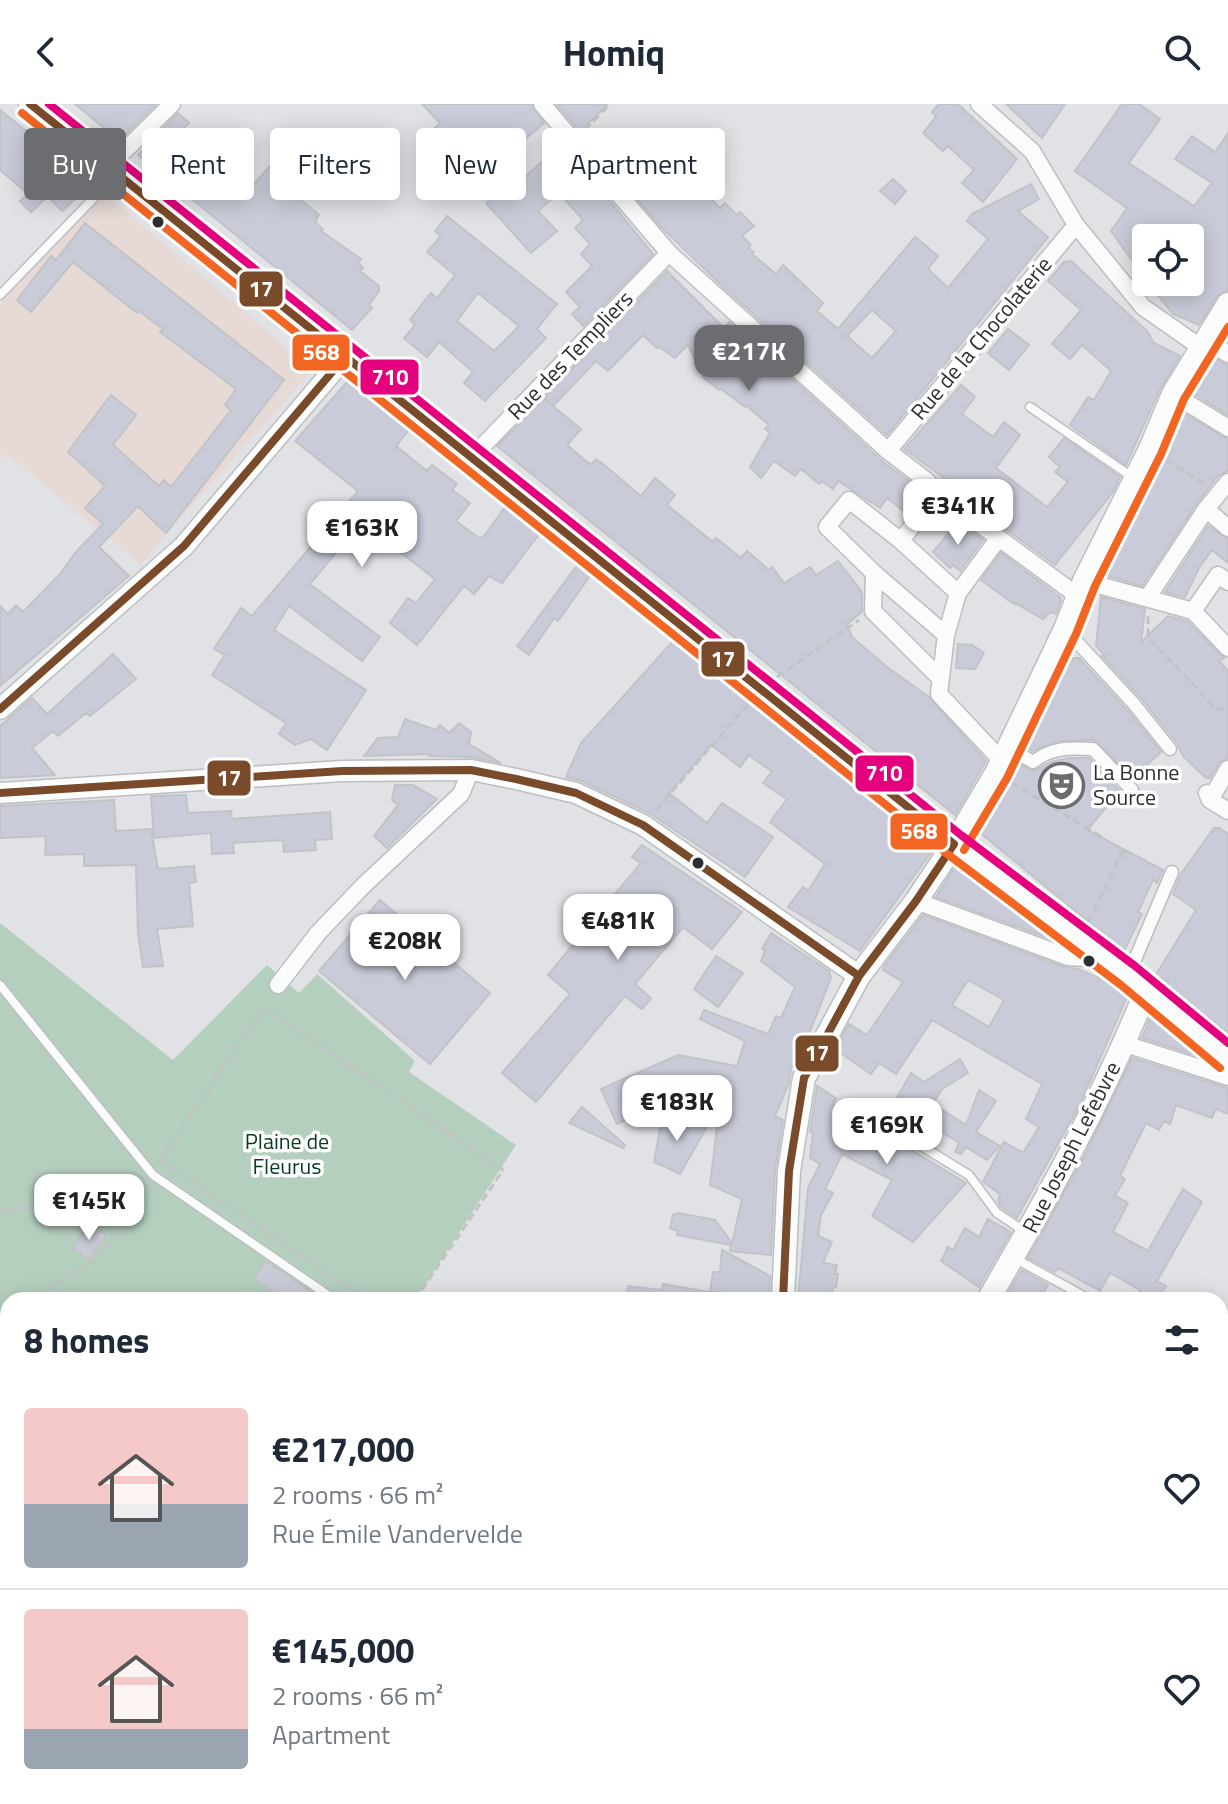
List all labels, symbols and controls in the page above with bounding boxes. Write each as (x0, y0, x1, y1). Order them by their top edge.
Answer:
text: Homiq (563, 25, 665, 80)
icon: back (24, 30, 68, 74)
icon: search (1160, 30, 1204, 74)
chip: Buy (24, 128, 126, 200)
chip: Rent (142, 128, 254, 200)
chip: Filters (270, 128, 400, 200)
chip: New (416, 128, 526, 200)
chip: Apartment (542, 128, 725, 200)
unlabelled marker (150, 214, 166, 230)
map controls (1132, 224, 1204, 296)
button: locate (1132, 224, 1204, 296)
street label: Rue de la Chocolaterie (902, 249, 1060, 427)
line badge: 17 (238, 270, 284, 308)
text: 17 (249, 272, 273, 306)
street label: Rue des Templiers (499, 283, 641, 427)
pin: €217K (693, 325, 805, 393)
text: €217K (712, 331, 786, 370)
line badge: 568 (291, 333, 351, 372)
text: 568 (303, 335, 339, 369)
line badge: 710 (359, 358, 420, 396)
text: 710 (372, 360, 408, 394)
pin: €341K (902, 479, 1014, 547)
text: €341K (921, 485, 995, 524)
pin: €163K (306, 501, 418, 569)
text: €163K (325, 507, 399, 546)
line badge: 17 (700, 640, 746, 678)
text: 17 (711, 642, 735, 676)
line badge: 710 (854, 754, 915, 793)
place label: La Bonne Source (1093, 755, 1179, 814)
text: 710 (866, 756, 902, 790)
line badge: 17 (206, 759, 252, 797)
text: 17 (217, 761, 241, 795)
theatre icon: La Bonne Source (1038, 761, 1086, 809)
line badge: 568 (889, 812, 949, 851)
text: 568 (901, 814, 937, 848)
unlabelled marker (690, 855, 706, 871)
pin: €481K (562, 894, 674, 962)
text: €481K (581, 900, 655, 939)
pin: €208K (349, 914, 461, 982)
text: €208K (368, 920, 442, 959)
unlabelled marker (1081, 953, 1097, 969)
line badge: 17 (794, 1034, 840, 1073)
text: 17 (805, 1036, 829, 1070)
street label: Rue Joseph Lefebvre (1013, 1055, 1129, 1239)
pin: €183K (621, 1075, 733, 1143)
text: €183K (640, 1081, 714, 1120)
pin: €169K (831, 1098, 943, 1166)
text: €169K (850, 1104, 924, 1143)
park label: Plaine de Fleurus (245, 1124, 329, 1183)
pin: €145K (33, 1174, 145, 1242)
text: €145K (52, 1180, 126, 1219)
text: 8 homes (24, 1314, 149, 1366)
icon: filters (1160, 1318, 1204, 1362)
text: €217,000 (272, 1423, 414, 1475)
icon: home (88, 1440, 184, 1536)
icon: heart (1160, 1466, 1204, 1510)
text: 2 rooms · 66 m² (272, 1475, 443, 1514)
text: Rue Émile Vandervelde (272, 1514, 523, 1553)
text: €145,000 (272, 1624, 414, 1676)
icon: home (88, 1641, 184, 1737)
icon: heart (1160, 1667, 1204, 1711)
text: 2 rooms · 66 m² (272, 1676, 443, 1715)
text: Apartment (272, 1715, 390, 1754)

